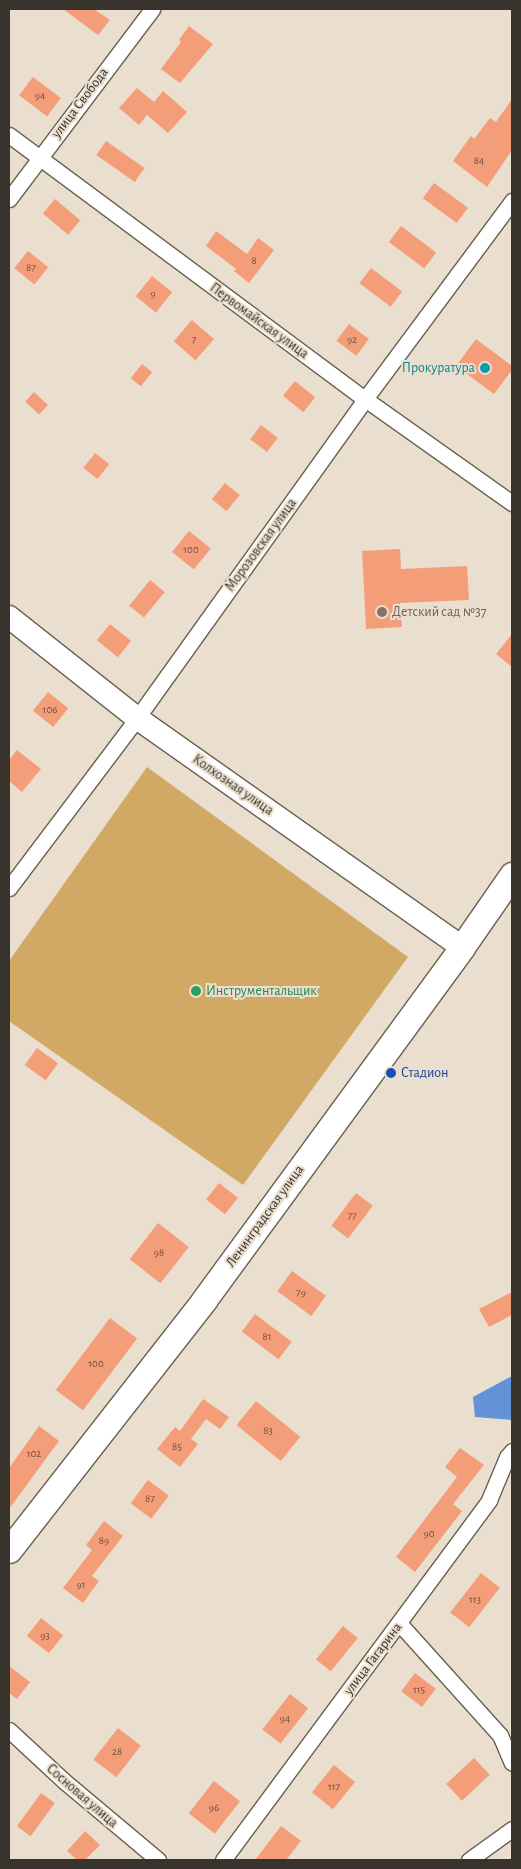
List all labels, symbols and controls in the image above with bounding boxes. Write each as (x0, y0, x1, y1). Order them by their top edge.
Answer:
street label: улица Свобода (48, 65, 112, 141)
house number: 94 (35, 89, 45, 103)
house number: 84 (474, 154, 484, 168)
house number: 8 (251, 254, 257, 268)
house number: 87 (26, 261, 36, 275)
street label: Первомайская улица (206, 280, 312, 362)
house number: 9 (150, 287, 156, 301)
house number: 7 (192, 333, 196, 347)
house number: 92 (347, 333, 357, 347)
place label: Прокуратура (402, 360, 475, 376)
marker: Прокуратура (479, 362, 491, 374)
street label: Морозовская улица (222, 495, 300, 595)
house number: 100 (183, 543, 199, 557)
place label: Детский сад №37 (392, 604, 486, 620)
marker: Детский сад №37 (376, 606, 388, 618)
house number: 106 (43, 703, 57, 717)
street label: Колхозная улица (189, 751, 277, 819)
place label: Инструментальщик (206, 983, 317, 999)
marker: Инструментальщик (190, 985, 202, 997)
place label: Стадион (401, 1065, 448, 1081)
marker: Стадион (385, 1067, 397, 1079)
street label: Ленинградская улица (222, 1162, 308, 1270)
house number: 77 (347, 1209, 357, 1223)
house number: 98 (154, 1246, 164, 1260)
house number: 79 (296, 1286, 306, 1300)
house number: 81 (263, 1330, 271, 1344)
house number: 100 (88, 1357, 104, 1371)
house number: 83 (263, 1424, 273, 1438)
house number: 85 (172, 1440, 182, 1454)
house number: 102 (27, 1447, 41, 1461)
house number: 87 (145, 1492, 155, 1506)
house number: 90 (424, 1527, 434, 1541)
house number: 89 (99, 1534, 109, 1548)
house number: 91 (77, 1578, 85, 1592)
house number: 113 (469, 1593, 481, 1607)
street label: улица Гагарина (340, 1620, 406, 1698)
house number: 93 (40, 1629, 50, 1643)
house number: 115 (413, 1683, 425, 1697)
house number: 94 (280, 1712, 290, 1726)
house number: 28 (112, 1745, 122, 1759)
street label: Сосновая улица (43, 1760, 121, 1832)
house number: 117 (328, 1780, 340, 1794)
house number: 96 (209, 1801, 219, 1815)

